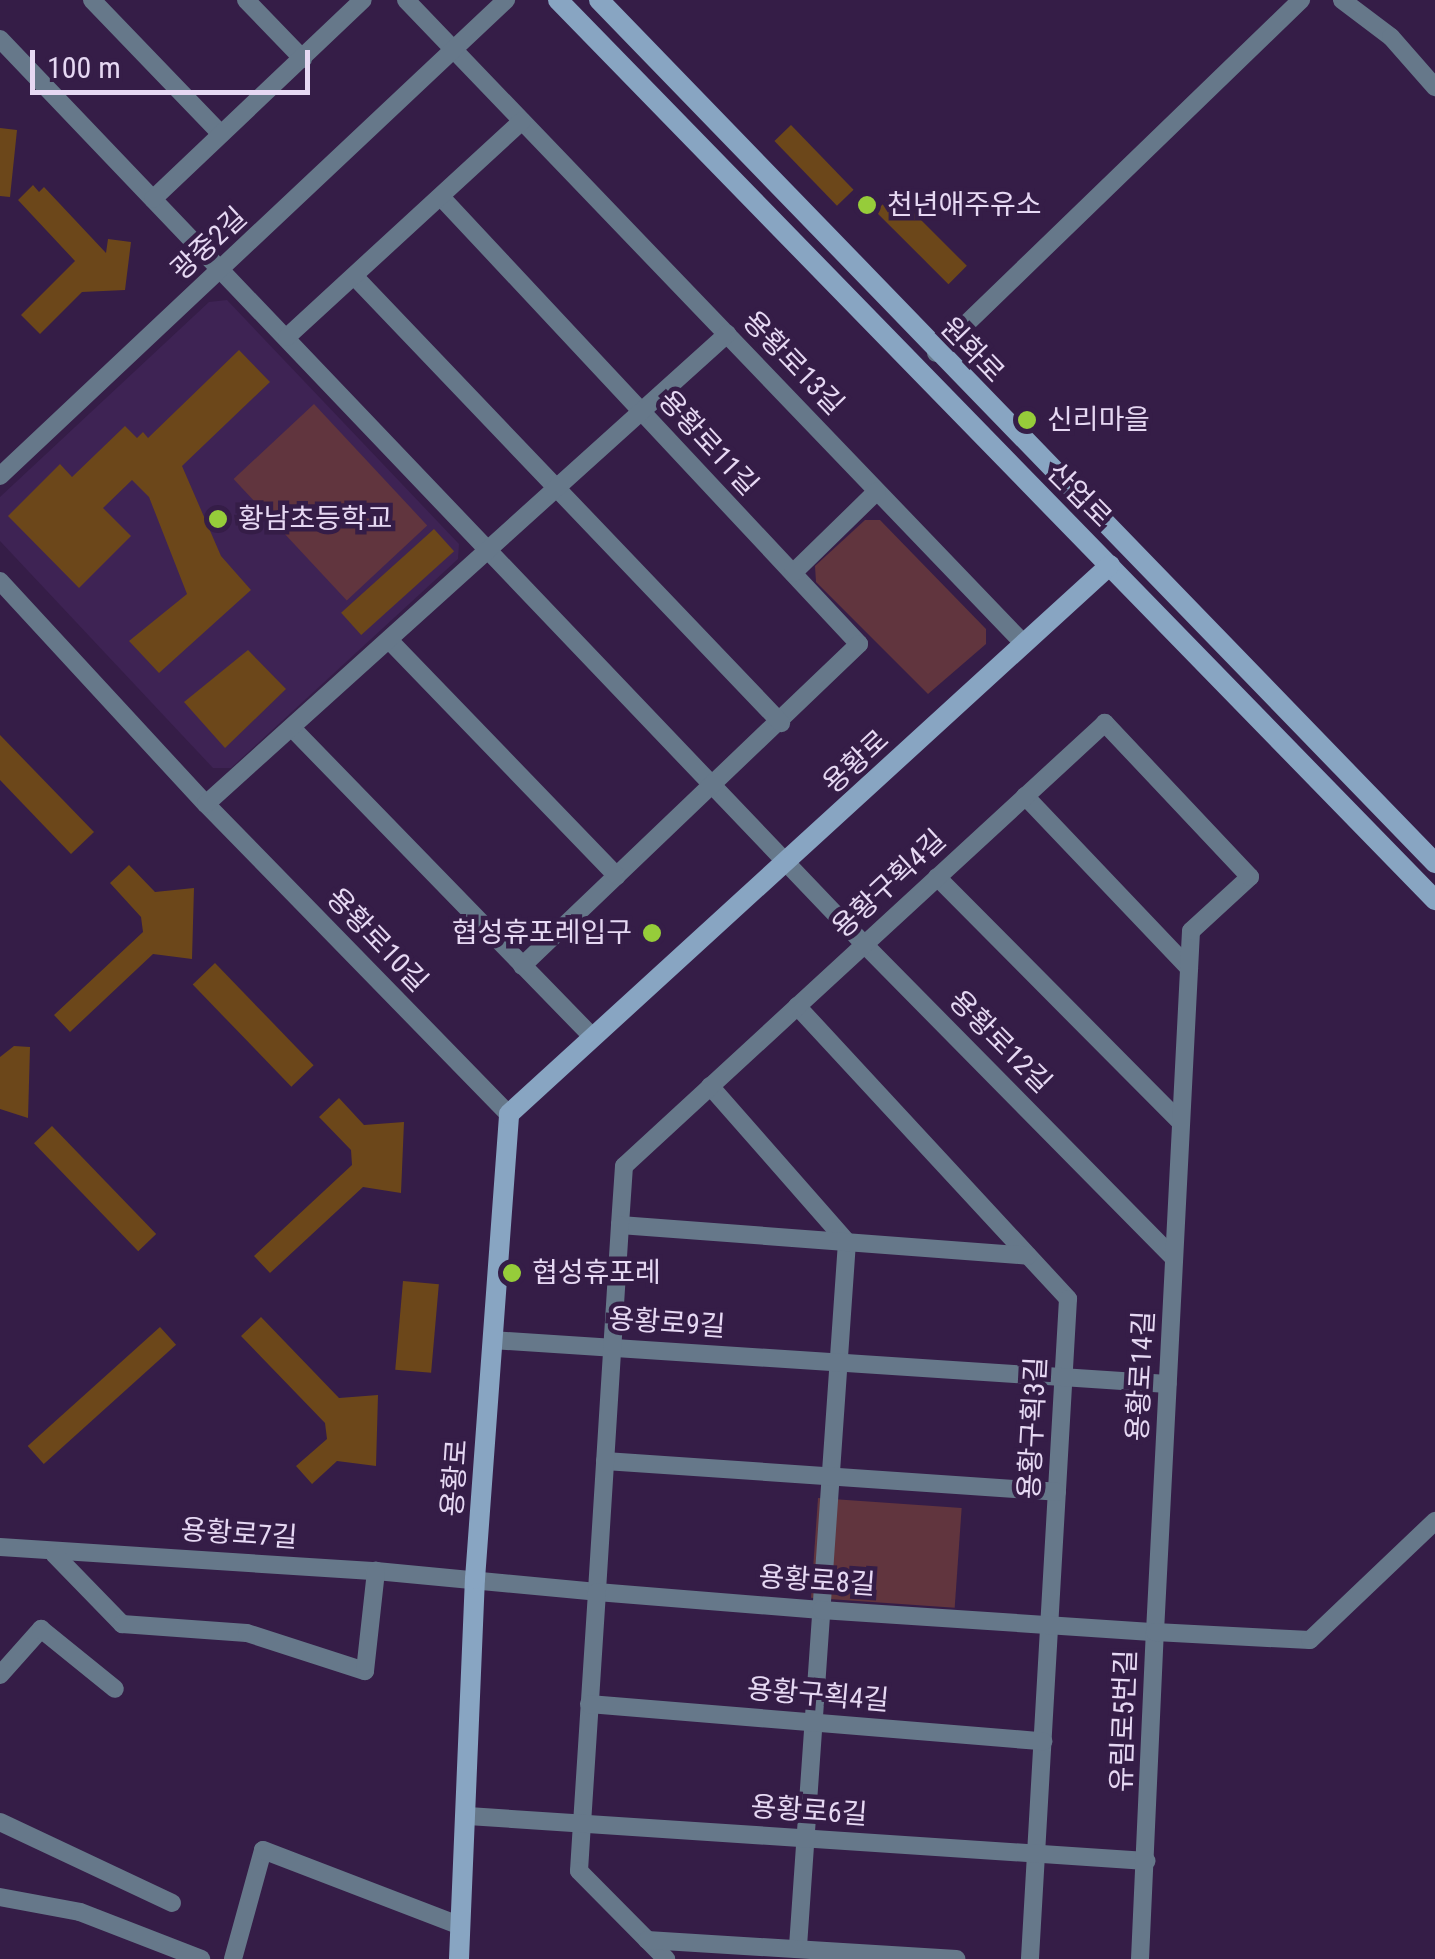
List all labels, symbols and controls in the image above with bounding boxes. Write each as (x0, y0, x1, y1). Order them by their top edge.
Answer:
scale bar (35, 30, 315, 92)
text: 100 m (47, 50, 121, 85)
place label: 천년애주유소 (887, 188, 1042, 222)
marker: 천년애주유소 (856, 194, 878, 216)
street label: 광중2길 (164, 201, 254, 287)
street label: 용황로13길 (736, 304, 850, 422)
street label: 원화로 (933, 311, 1011, 389)
street label: 용황로11길 (651, 384, 765, 502)
place label: 신리마을 (1047, 403, 1150, 437)
marker: 신리마을 (1016, 409, 1038, 431)
street label: 산업로 (1040, 456, 1118, 534)
place label: 황남초등학교 (238, 502, 393, 536)
marker: 황남초등학교 (207, 508, 229, 530)
street label: 용황로 (816, 723, 896, 801)
street label: 용황구획4길 (825, 823, 953, 945)
street label: 용황로10길 (320, 881, 434, 999)
place label: 협성휴포레입구 (452, 916, 632, 950)
marker: 협성휴포레입구 (641, 922, 663, 944)
street label: 용황로12길 (942, 984, 1058, 1100)
place label: 협성휴포레 (532, 1256, 661, 1290)
marker: 협성휴포레 (501, 1262, 523, 1284)
street label: 용황로9길 (608, 1302, 726, 1344)
street label: 용황로14길 (1121, 1310, 1161, 1442)
street label: 용황구획3길 (1012, 1356, 1054, 1500)
street label: 용황로 (436, 1438, 474, 1518)
street label: 용황로7길 (180, 1513, 298, 1555)
street label: 용황로8길 (758, 1560, 876, 1602)
street label: 유림로5번길 (1105, 1649, 1143, 1793)
street label: 용황구획4길 (745, 1672, 891, 1718)
street label: 용황로6길 (750, 1790, 868, 1832)

